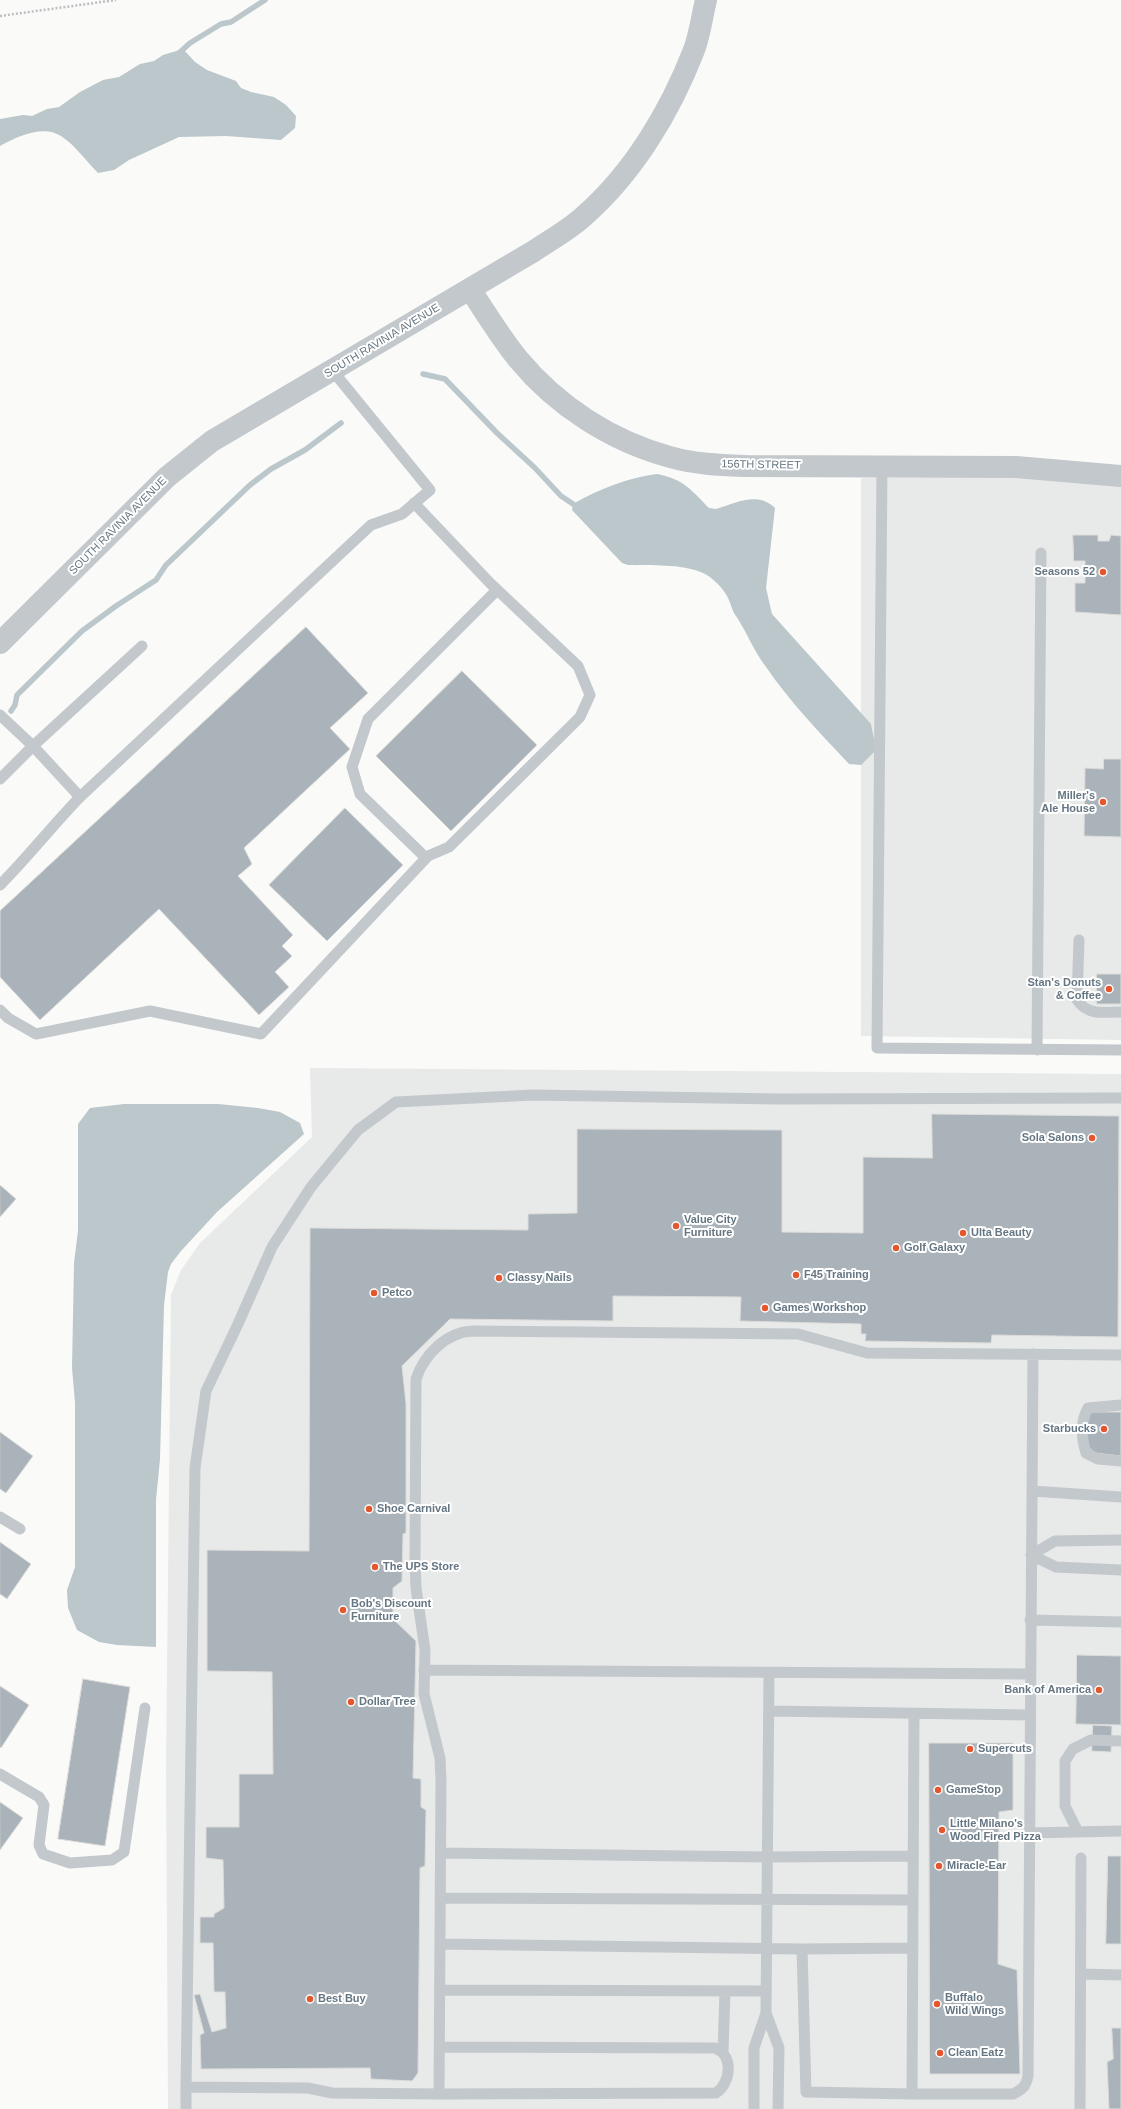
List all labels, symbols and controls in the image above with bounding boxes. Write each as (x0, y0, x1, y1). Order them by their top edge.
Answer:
street label: SOUTH RAVINIA AVENUE (322, 301, 442, 381)
street label: 156TH STREET (721, 458, 801, 472)
street label: SOUTH RAVINIA AVENUE (67, 475, 169, 577)
place label: Seasons 52 (1034, 565, 1095, 579)
marker: Seasons 52 (1098, 567, 1108, 577)
place label: Miller's Ale House (1041, 789, 1095, 815)
marker: Miller's Ale House (1098, 797, 1108, 807)
place label: Stan's Donuts & Coffee (1027, 976, 1101, 1002)
marker: Stan's Donuts & Coffee (1104, 984, 1114, 994)
place label: Sola Salons (1022, 1131, 1084, 1145)
marker: Sola Salons (1087, 1133, 1097, 1143)
place label: Value City Furniture (684, 1213, 737, 1239)
marker: Value City Furniture (671, 1221, 681, 1231)
place label: Ulta Beauty (971, 1226, 1032, 1240)
marker: Ulta Beauty (958, 1228, 968, 1238)
place label: Golf Galaxy (904, 1241, 965, 1255)
marker: Golf Galaxy (891, 1243, 901, 1253)
place label: F45 Training (804, 1268, 869, 1282)
marker: F45 Training (791, 1270, 801, 1280)
place label: Classy Nails (507, 1271, 572, 1285)
marker: Classy Nails (494, 1273, 504, 1283)
place label: Petco (382, 1286, 412, 1300)
marker: Petco (369, 1288, 379, 1298)
place label: Games Workshop (773, 1301, 866, 1315)
marker: Games Workshop (760, 1303, 770, 1313)
place label: Starbucks (1043, 1422, 1096, 1436)
marker: Starbucks (1099, 1424, 1109, 1434)
place label: Shoe Carnival (377, 1502, 450, 1516)
marker: Shoe Carnival (364, 1504, 374, 1514)
place label: The UPS Store (383, 1560, 459, 1574)
marker: The UPS Store (370, 1562, 380, 1572)
place label: Bob's Discount Furniture (351, 1597, 431, 1623)
marker: Bob's Discount Furniture (338, 1605, 348, 1615)
place label: Bank of America (1004, 1683, 1091, 1697)
marker: Bank of America (1094, 1685, 1104, 1695)
place label: Dollar Tree (359, 1695, 416, 1709)
marker: Dollar Tree (346, 1697, 356, 1707)
place label: Supercuts (978, 1742, 1032, 1756)
marker: Supercuts (965, 1744, 975, 1754)
place label: GameStop (946, 1783, 1001, 1797)
marker: GameStop (933, 1785, 943, 1795)
place label: Little Milano's Wood Fired Pizza (950, 1817, 1041, 1843)
marker: Little Milano's Wood Fired Pizza (937, 1825, 947, 1835)
place label: Miracle-Ear (947, 1859, 1006, 1873)
marker: Miracle-Ear (934, 1861, 944, 1871)
place label: Buffalo Wild Wings (945, 1991, 1004, 2017)
place label: Best Buy (318, 1992, 366, 2006)
marker: Best Buy (305, 1994, 315, 2004)
marker: Buffalo Wild Wings (932, 1999, 942, 2009)
place label: Clean Eatz (948, 2046, 1004, 2060)
marker: Clean Eatz (935, 2048, 945, 2058)

